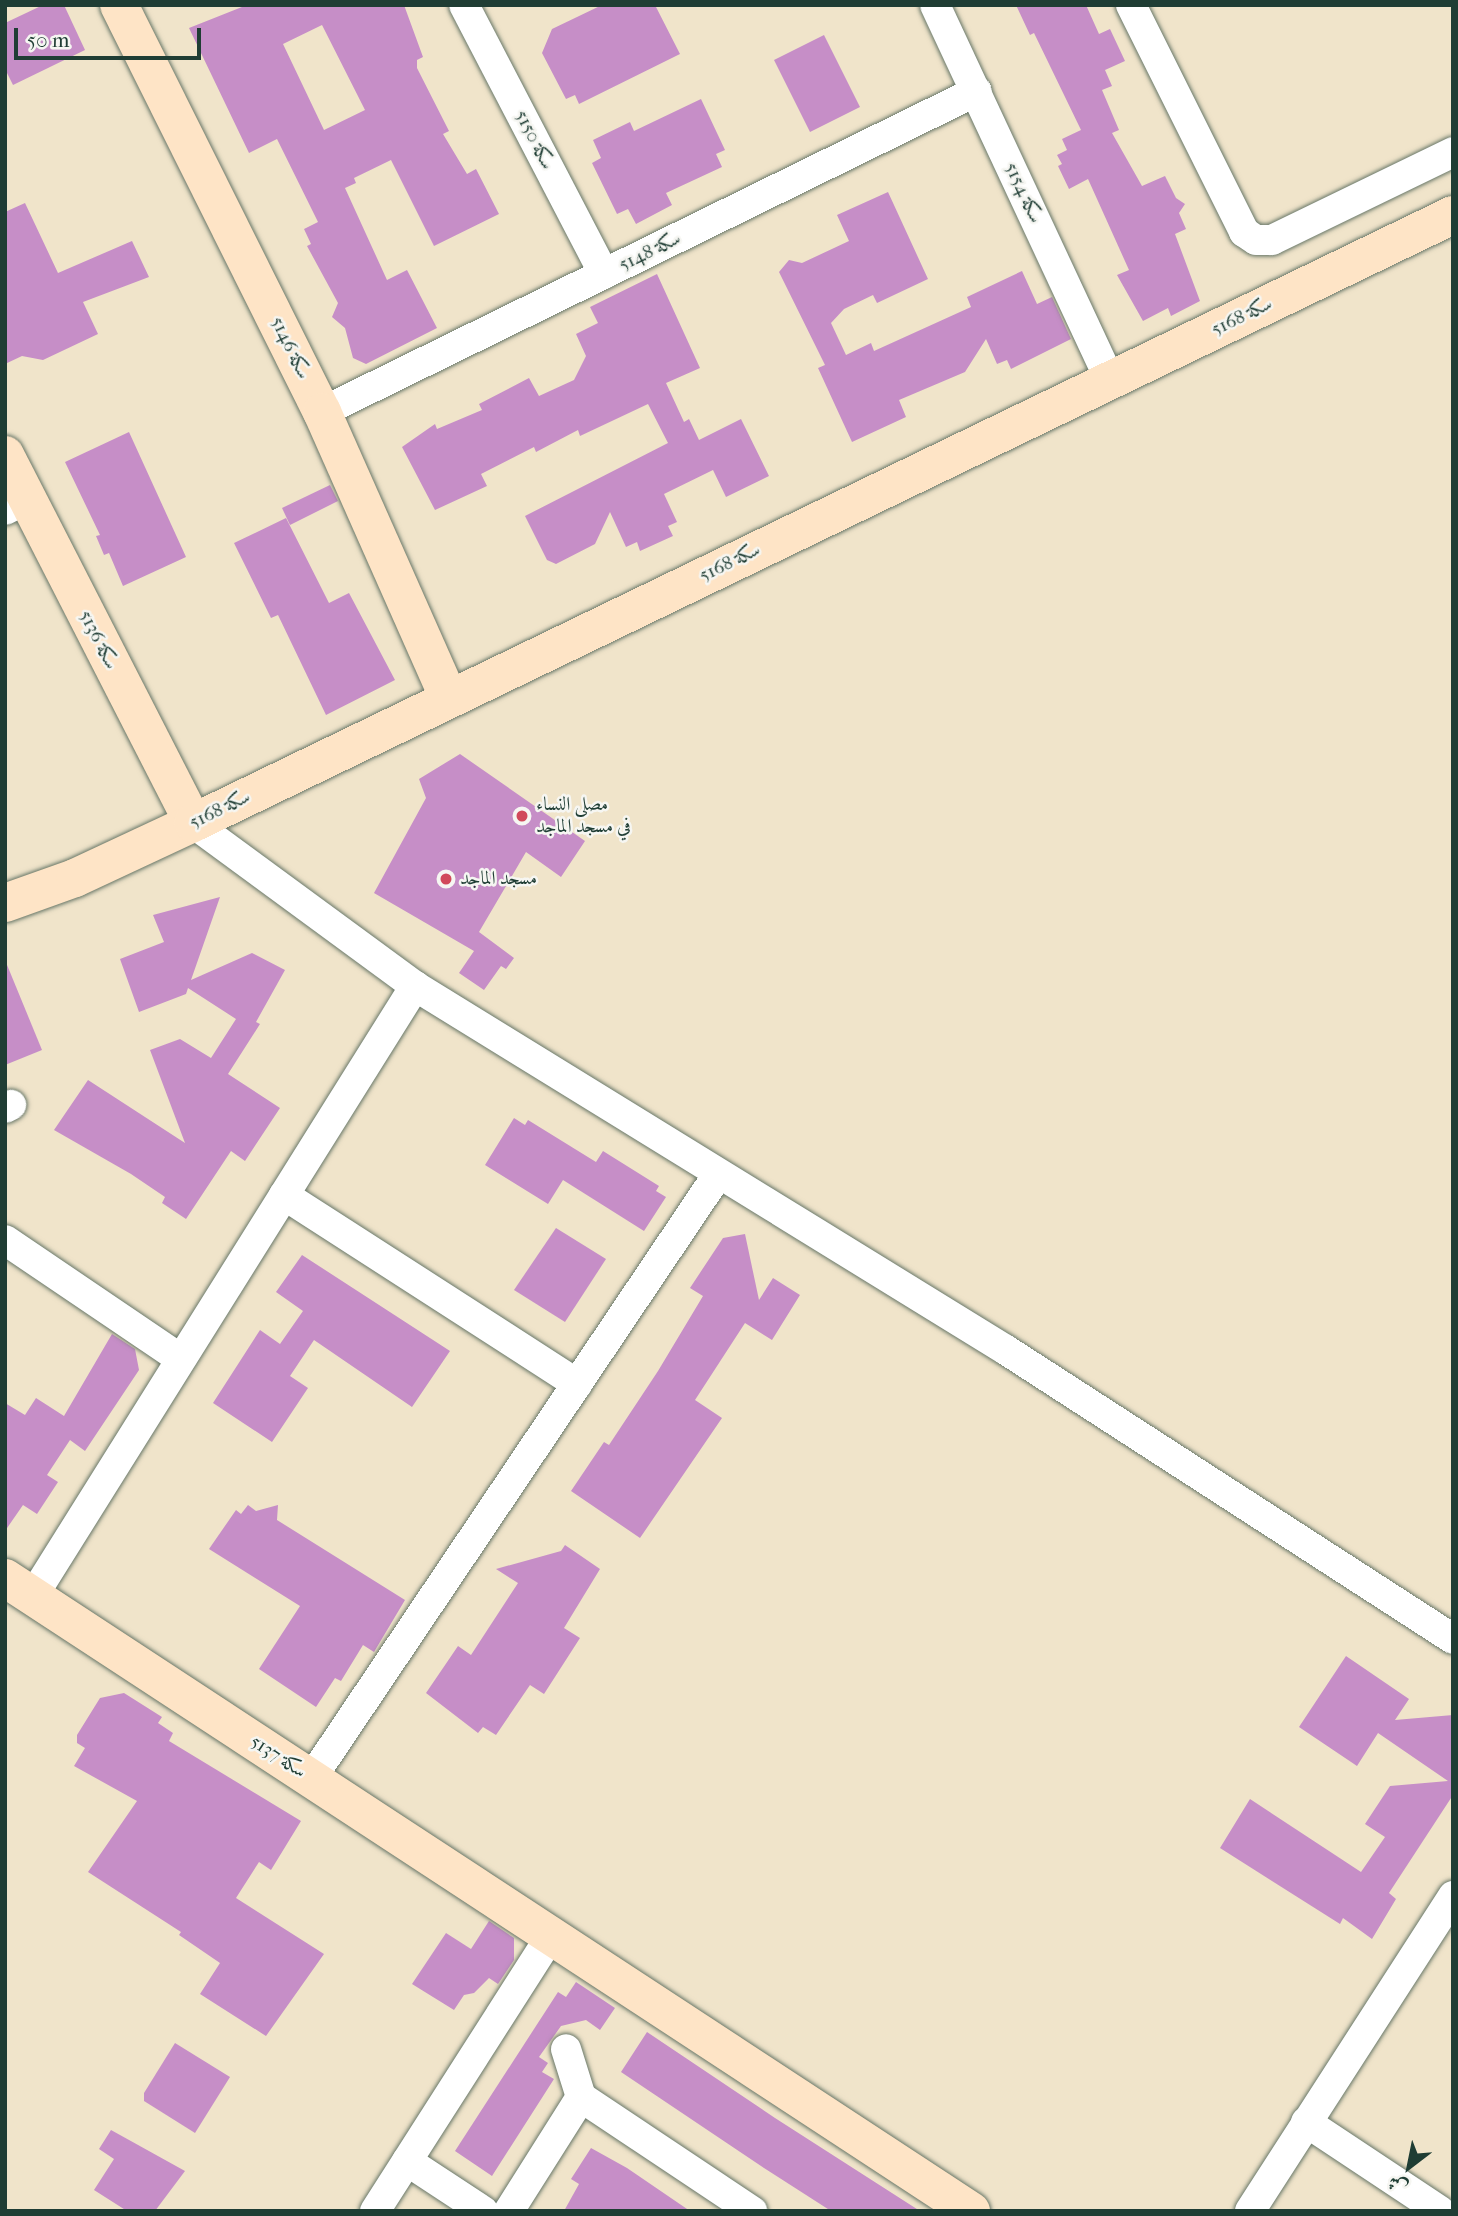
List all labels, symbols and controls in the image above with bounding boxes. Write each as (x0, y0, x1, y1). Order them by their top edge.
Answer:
scale bar (18, 14, 205, 58)
text: 50 m (27, 28, 70, 52)
street label: سكة 5150 (509, 106, 559, 174)
street label: سكة 5154 (999, 159, 1047, 227)
street label: سكة 5148 (615, 227, 685, 277)
street label: سكة 5168 (1208, 293, 1276, 341)
street label: سكة 5146 (265, 313, 315, 383)
street label: سكة 5168 (696, 539, 764, 587)
street label: سكة 5136 (74, 607, 122, 673)
street label: سكة 5168 (186, 786, 254, 834)
place label: مصلى النساء في مسجد الماجد (536, 794, 631, 838)
marker: مصلى النساء في مسجد الماجد (514, 808, 530, 824)
place label: مسجد الماجد (460, 868, 537, 890)
marker: مسجد الماجد (438, 871, 454, 887)
street label: سكة 5137 (246, 1731, 310, 1783)
north arrow (1374, 2132, 1444, 2202)
text: ش (1384, 2170, 1412, 2199)

